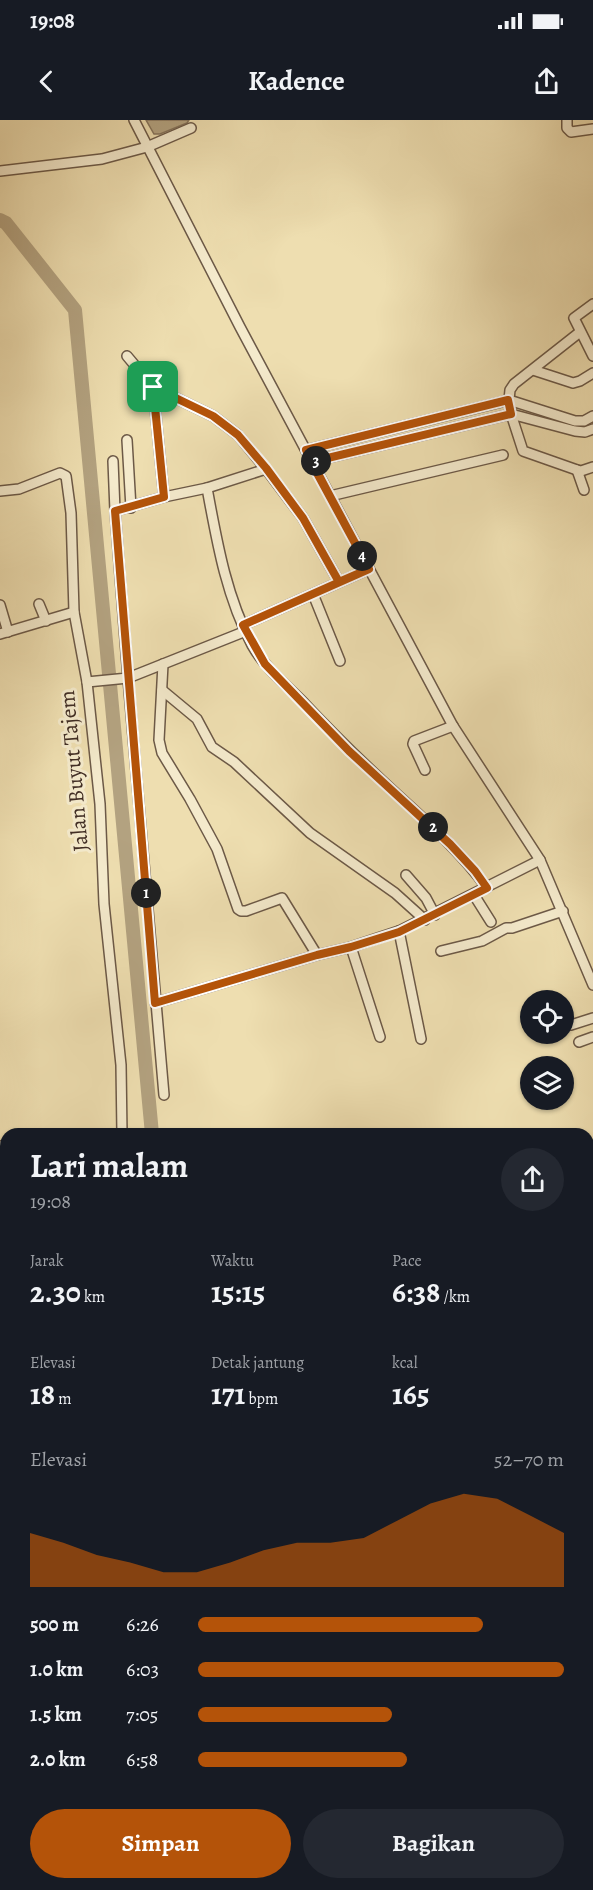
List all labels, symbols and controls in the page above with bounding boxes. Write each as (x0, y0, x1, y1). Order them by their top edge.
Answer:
text: 19:08 (30, 6, 75, 36)
text: Kadence (248, 63, 345, 99)
icon: back (30, 65, 63, 98)
icon: share (530, 65, 563, 98)
pin (127, 361, 178, 412)
icon: arrive (136, 370, 169, 403)
pin: 3 (301, 446, 331, 476)
text: 3 (313, 450, 319, 472)
pin: 4 (347, 541, 377, 571)
text: 4 (358, 545, 366, 567)
street label: Jalan Buyut Tajem (52, 689, 96, 853)
pin: 2 (418, 812, 448, 842)
text: 2 (429, 816, 437, 838)
pin: 1 (131, 878, 161, 908)
text: 1 (143, 882, 149, 904)
map controls (520, 990, 574, 1110)
button: locate (520, 990, 574, 1044)
button: layers (520, 1056, 574, 1110)
text: Lari malam (30, 1143, 188, 1188)
button: share (501, 1148, 564, 1211)
text: 19:08 (30, 1188, 71, 1215)
text: Jarak (30, 1250, 64, 1272)
text: Waktu (211, 1250, 254, 1272)
text: Pace (392, 1250, 422, 1272)
text: 2.30 (30, 1272, 81, 1312)
text: 15:15 (211, 1272, 265, 1312)
text: 6:38 (392, 1272, 440, 1312)
text: km (81, 1286, 105, 1308)
text: /km (440, 1286, 470, 1308)
text: Elevasi (30, 1352, 76, 1374)
text: Detak jantung (211, 1352, 304, 1374)
text: kcal (392, 1352, 418, 1374)
text: 18 (30, 1374, 55, 1414)
text: 171 (211, 1374, 245, 1414)
text: 165 (392, 1374, 430, 1414)
text: m (55, 1388, 72, 1410)
text: bpm (245, 1388, 278, 1410)
text: Elevasi (30, 1446, 87, 1473)
text: 52–70 m (494, 1446, 564, 1473)
text: 500 m (30, 1611, 79, 1638)
text: 6:26 (126, 1611, 159, 1638)
text: 1.0 km (30, 1656, 83, 1683)
text: 6:03 (126, 1656, 159, 1683)
text: 1.5 km (30, 1701, 82, 1728)
text: 7:05 (126, 1701, 158, 1728)
text: 2.0 km (30, 1746, 86, 1773)
text: 6:58 (126, 1746, 158, 1773)
button: Simpan (30, 1809, 291, 1878)
button: Bagikan (303, 1809, 564, 1878)

